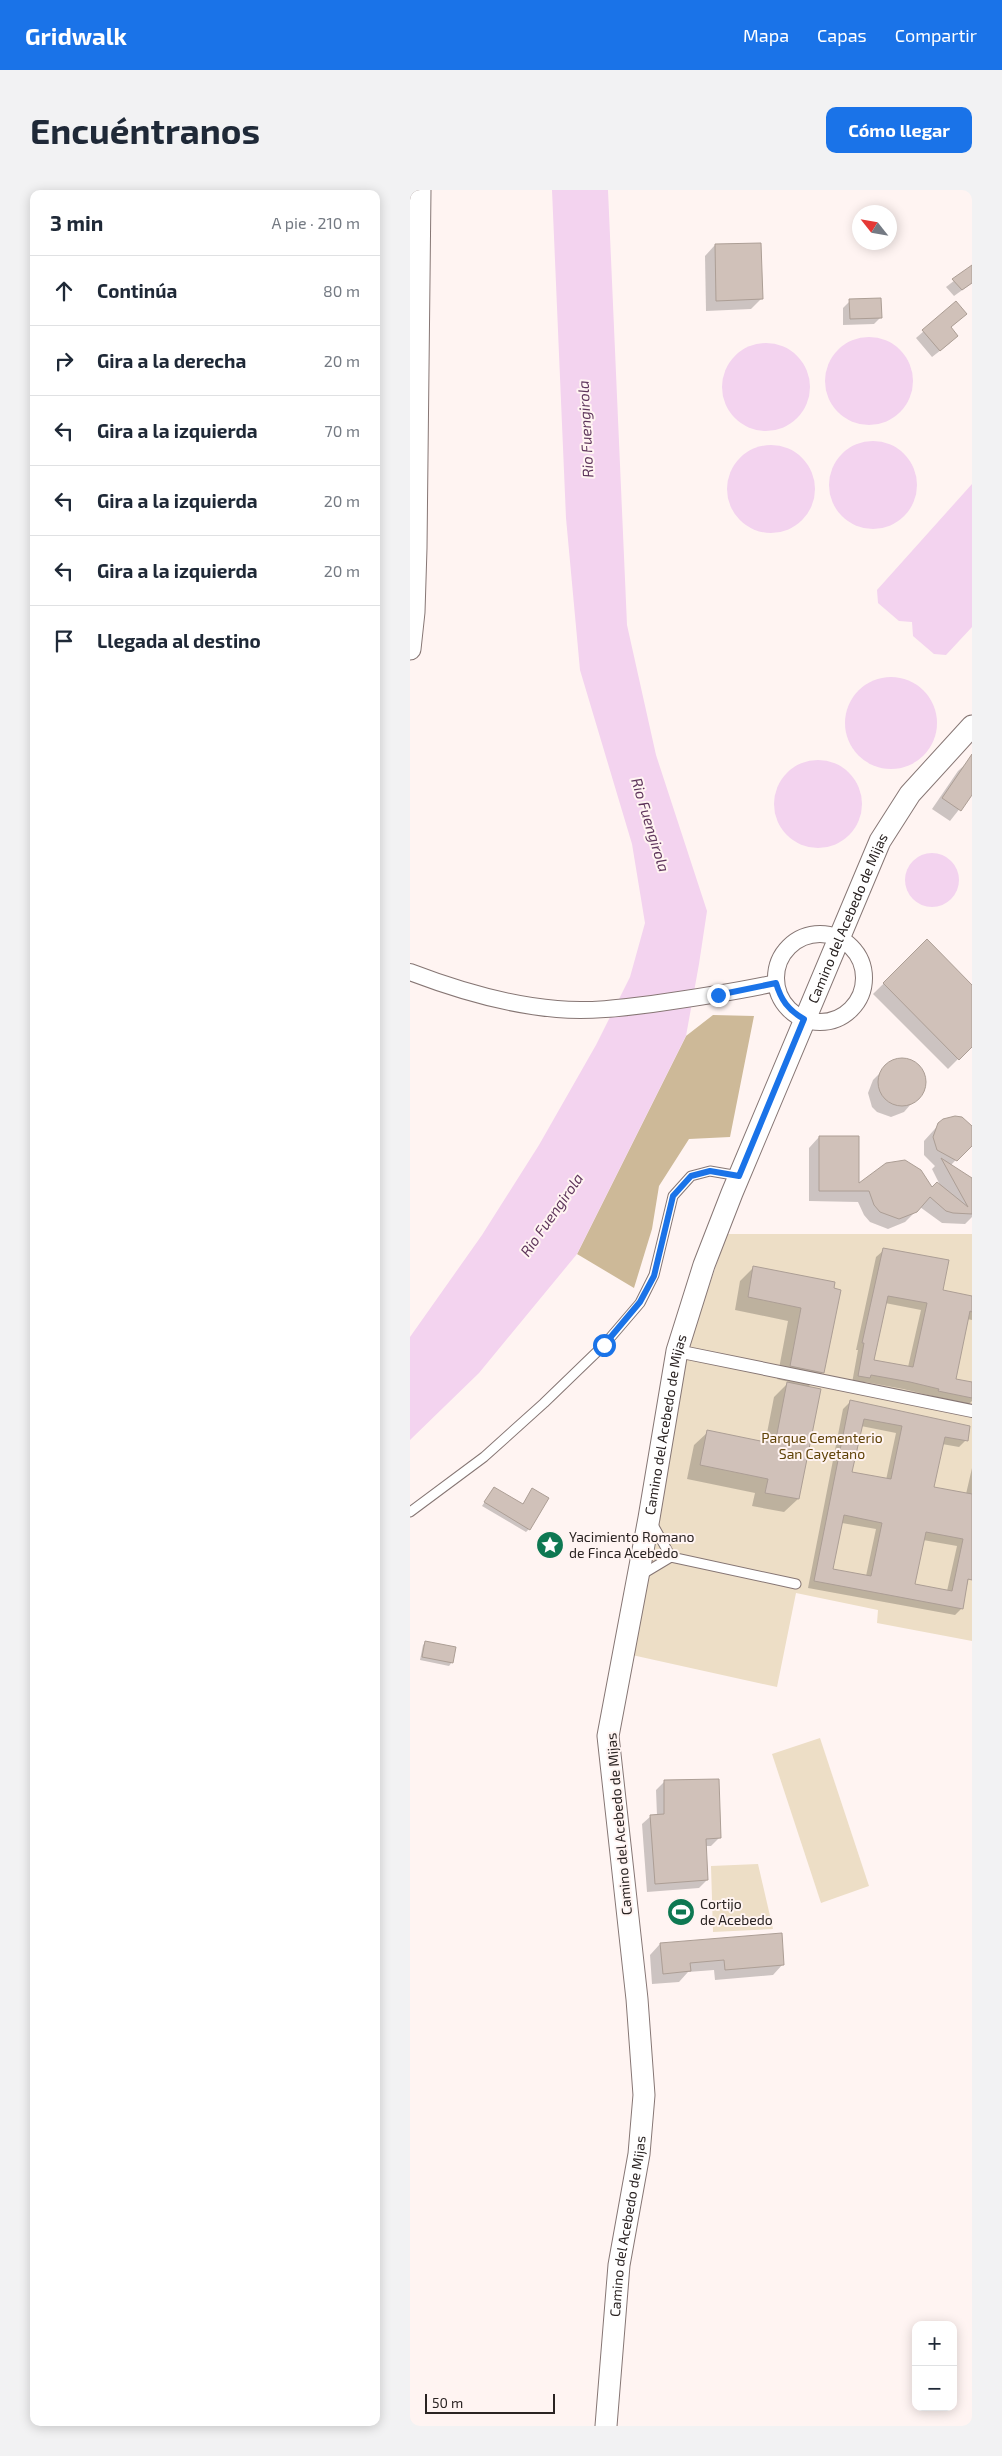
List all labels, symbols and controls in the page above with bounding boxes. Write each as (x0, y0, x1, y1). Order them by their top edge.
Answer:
text: Gridwalk (25, 21, 127, 50)
text: Mapa (743, 24, 789, 46)
text: Capas (817, 24, 867, 46)
text: Compartir (895, 24, 977, 46)
button: Cómo llegar (826, 107, 972, 153)
text: Encuéntranos (30, 109, 260, 151)
north arrow (852, 205, 897, 250)
text: 3 min (50, 210, 103, 235)
text: A pie · 210 m (272, 213, 360, 232)
icon: ahead (50, 277, 78, 305)
text: Continúa (97, 279, 177, 302)
text: 80 m (323, 281, 360, 300)
icon: right (50, 347, 78, 375)
text: Gira a la derecha (97, 349, 246, 372)
text: 20 m (324, 351, 360, 370)
water label: Rio Fuengirola (573, 380, 597, 478)
icon: left (50, 417, 78, 445)
text: Gira a la izquierda (97, 419, 258, 442)
text: 70 m (325, 421, 360, 440)
icon: left (50, 487, 78, 515)
text: Gira a la izquierda (97, 489, 258, 512)
text: 20 m (324, 491, 360, 510)
icon: left (50, 557, 78, 585)
text: Gira a la izquierda (97, 559, 258, 582)
text: 20 m (324, 561, 360, 580)
icon: arrive (50, 627, 78, 655)
text: Llegada al destino (97, 629, 261, 652)
water label: Rio Fuengirola (628, 775, 674, 874)
street label: Camino del Acebedo de Mijas (804, 830, 891, 1006)
route end (707, 984, 730, 1007)
water label: Rio Fuengirola (516, 1169, 587, 1260)
street label: Camino del Acebedo de Mijas (641, 1332, 690, 1516)
route start (593, 1334, 616, 1357)
park label: Parque Cementerio San Cayetano (761, 1429, 883, 1462)
place label: Yacimiento Romano de Finca Acebedo (569, 1528, 695, 1561)
place icon: Yacimiento Romano de Finca Acebedo (535, 1530, 565, 1560)
street label: Camino del Acebedo de Mijas (602, 1732, 635, 1916)
place label: Cortijo de Acebedo (700, 1895, 773, 1928)
sports icon: Cortijo de Acebedo (666, 1897, 696, 1927)
street label: Camino del Acebedo de Mijas (606, 2135, 649, 2318)
map controls (912, 2321, 957, 2411)
button: + (912, 2321, 957, 2366)
button: − (912, 2366, 957, 2411)
scale bar (425, 2391, 555, 2414)
text: 50 m (432, 2394, 463, 2411)

